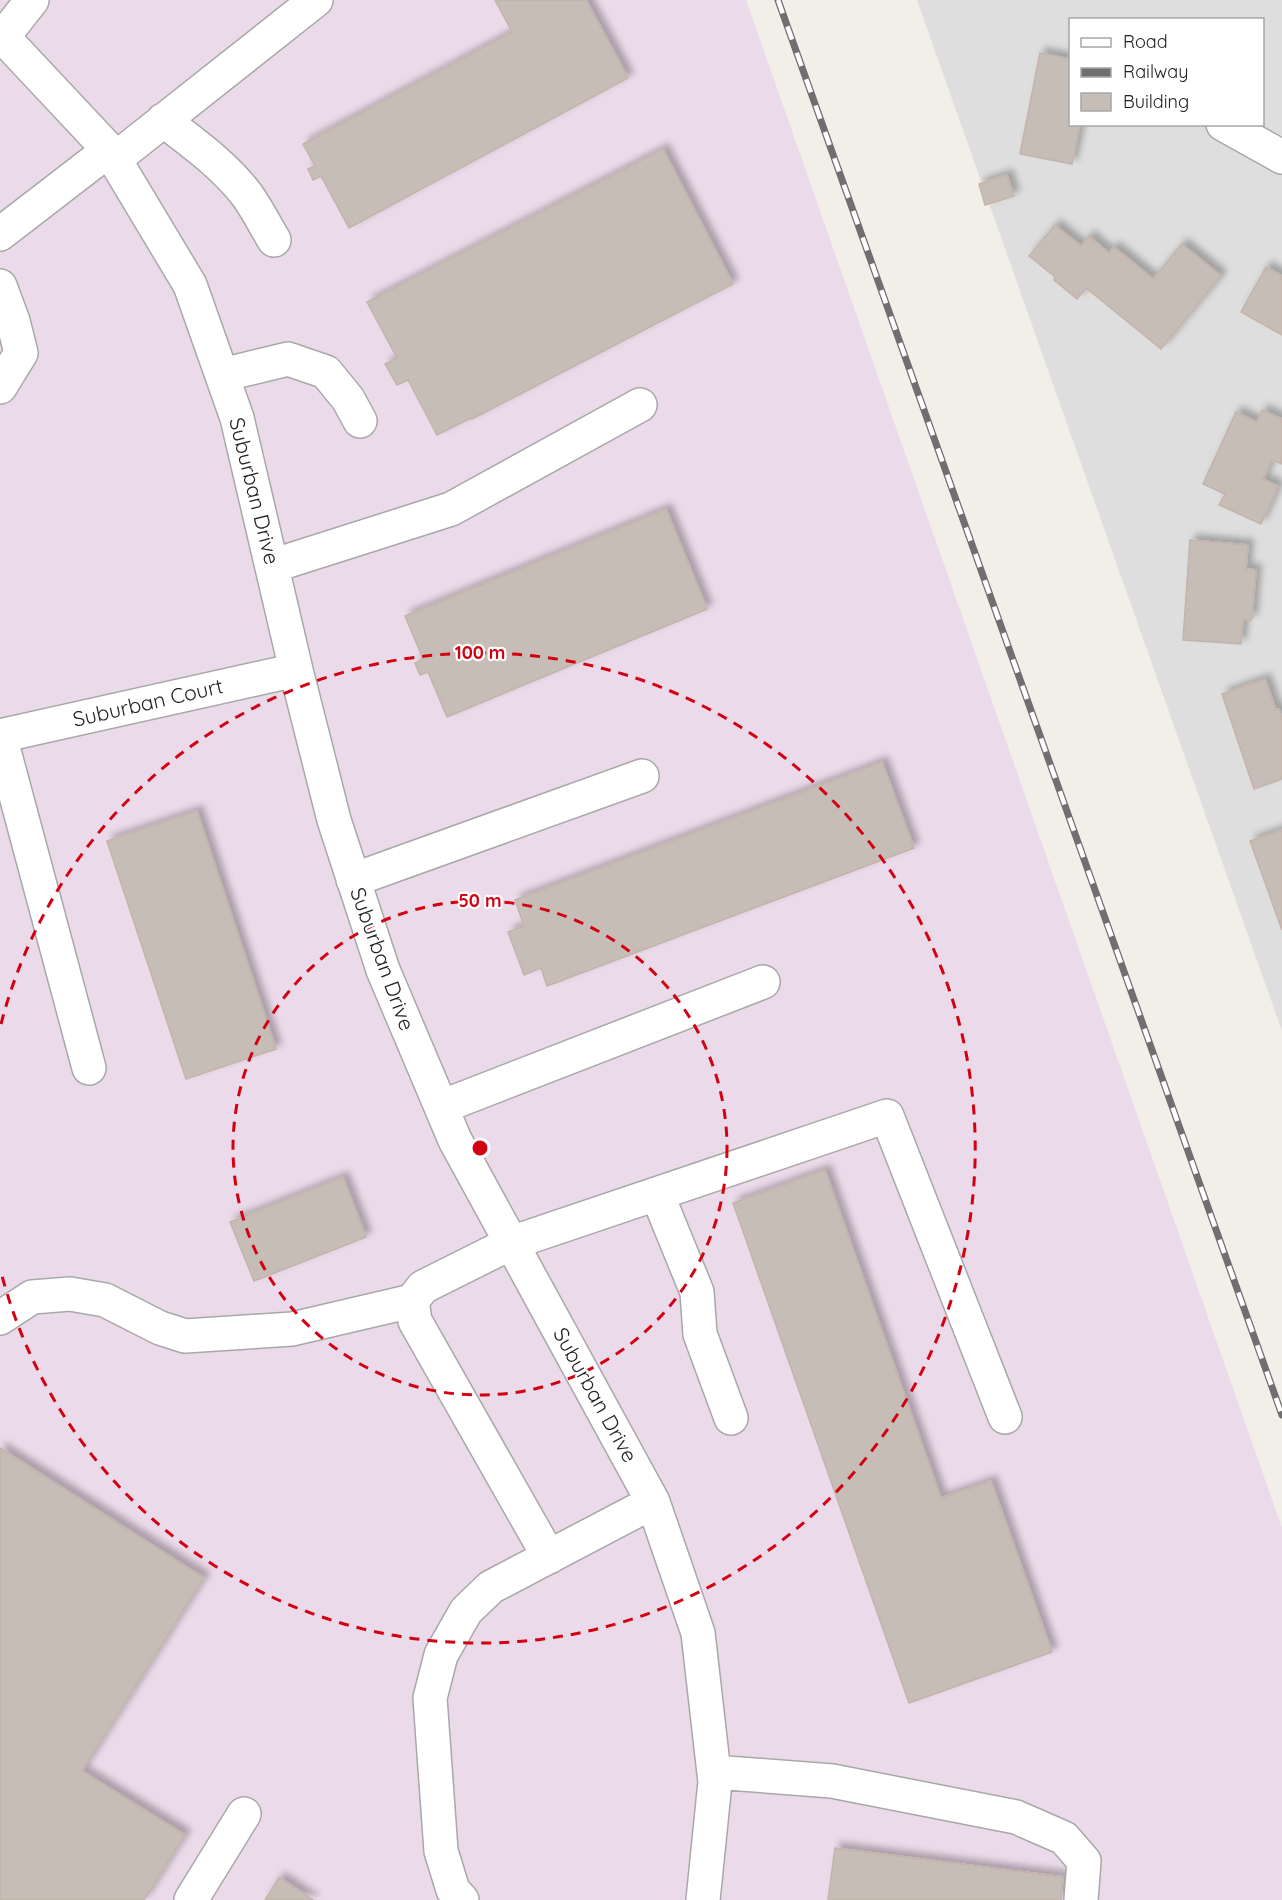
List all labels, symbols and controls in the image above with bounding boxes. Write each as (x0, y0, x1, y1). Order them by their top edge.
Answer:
legend (1069, 18, 1264, 126)
text: Road (1123, 30, 1168, 53)
text: Railway (1123, 60, 1189, 83)
text: Building (1123, 90, 1189, 113)
street label: Suburban Drive (224, 415, 286, 567)
text: 100 m (455, 641, 505, 664)
street label: Suburban Court (70, 672, 225, 732)
street label: Suburban Drive (345, 884, 421, 1034)
text: 50 m (458, 889, 502, 912)
centre of rings (470, 1138, 490, 1158)
street label: Suburban Drive (548, 1322, 644, 1467)

